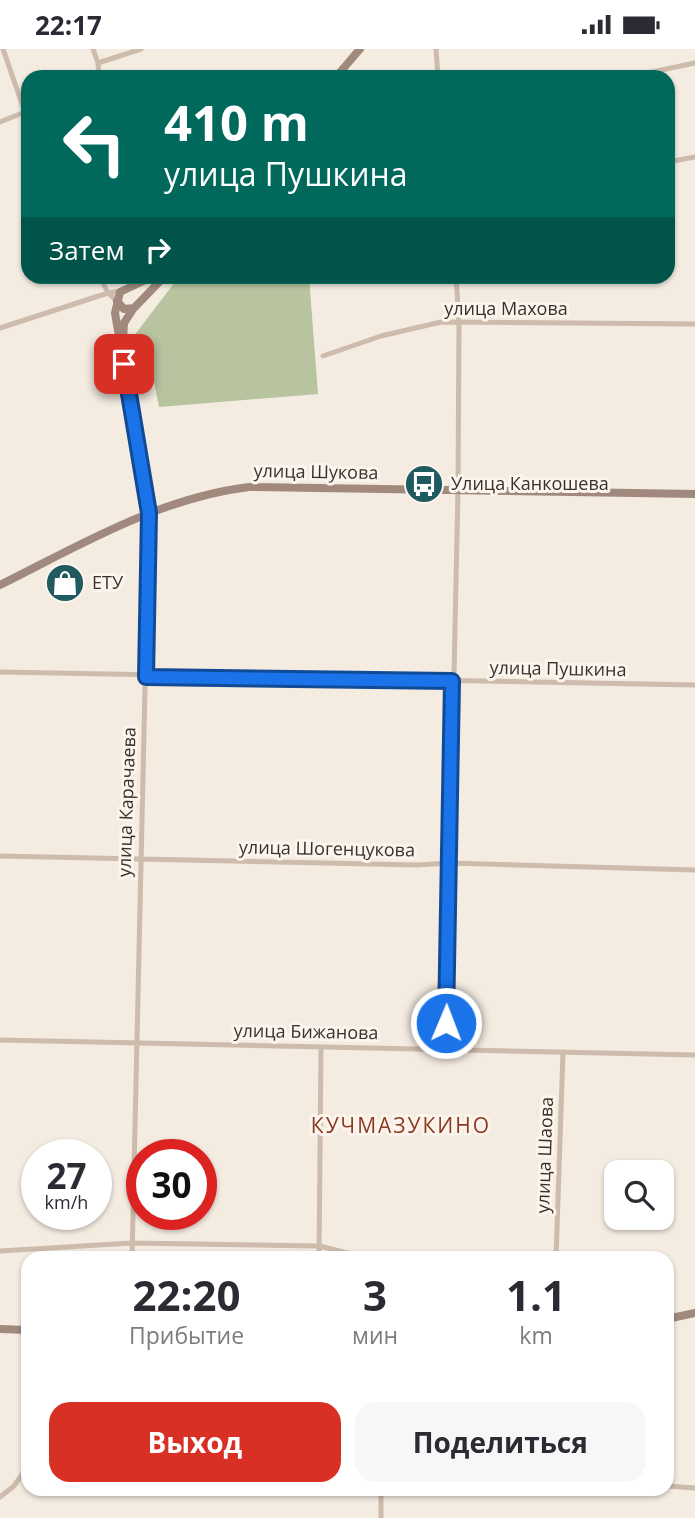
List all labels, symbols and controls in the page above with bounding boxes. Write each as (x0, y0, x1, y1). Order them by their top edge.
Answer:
text: 22:17 (35, 7, 102, 43)
text: 410 m (164, 89, 309, 155)
icon: left (49, 98, 140, 189)
text: улица Пушкина (164, 152, 408, 195)
icon: right (139, 231, 177, 269)
text: Затем (49, 232, 125, 268)
street label: улица Махова (444, 296, 568, 320)
pin (94, 334, 154, 394)
icon: arrive (105, 345, 143, 383)
street label: улица Шукова (253, 458, 379, 484)
bus stop icon: Улица Канкошева (403, 463, 445, 505)
place label: Улица Канкошева (451, 471, 609, 495)
shop icon: ЕТУ (44, 562, 86, 604)
place label: ЕТУ (92, 570, 124, 594)
street label: улица Пушкина (489, 655, 627, 681)
street label: улица Карачаева (111, 727, 141, 877)
street label: улица Шогенцукова (239, 834, 415, 862)
position arrow (409, 986, 483, 1060)
street label: улица Бижанова (233, 1018, 379, 1044)
street label: улица Шаова (530, 1096, 558, 1214)
district label: КУЧМАЗУКИНО (311, 1111, 491, 1139)
speed limit sign: 30 (126, 1139, 217, 1230)
text: 27 (46, 1152, 87, 1199)
map controls (604, 1160, 674, 1230)
button: search (604, 1160, 674, 1230)
text: km/h (45, 1190, 88, 1214)
text: 22:20 (132, 1266, 241, 1323)
text: 3 (363, 1266, 387, 1323)
text: 1.1 (506, 1266, 566, 1323)
text: Прибытие (129, 1319, 244, 1351)
text: мин (352, 1319, 398, 1351)
text: km (519, 1319, 553, 1351)
button: Выход (49, 1402, 341, 1482)
button: Поделиться (355, 1402, 646, 1482)

